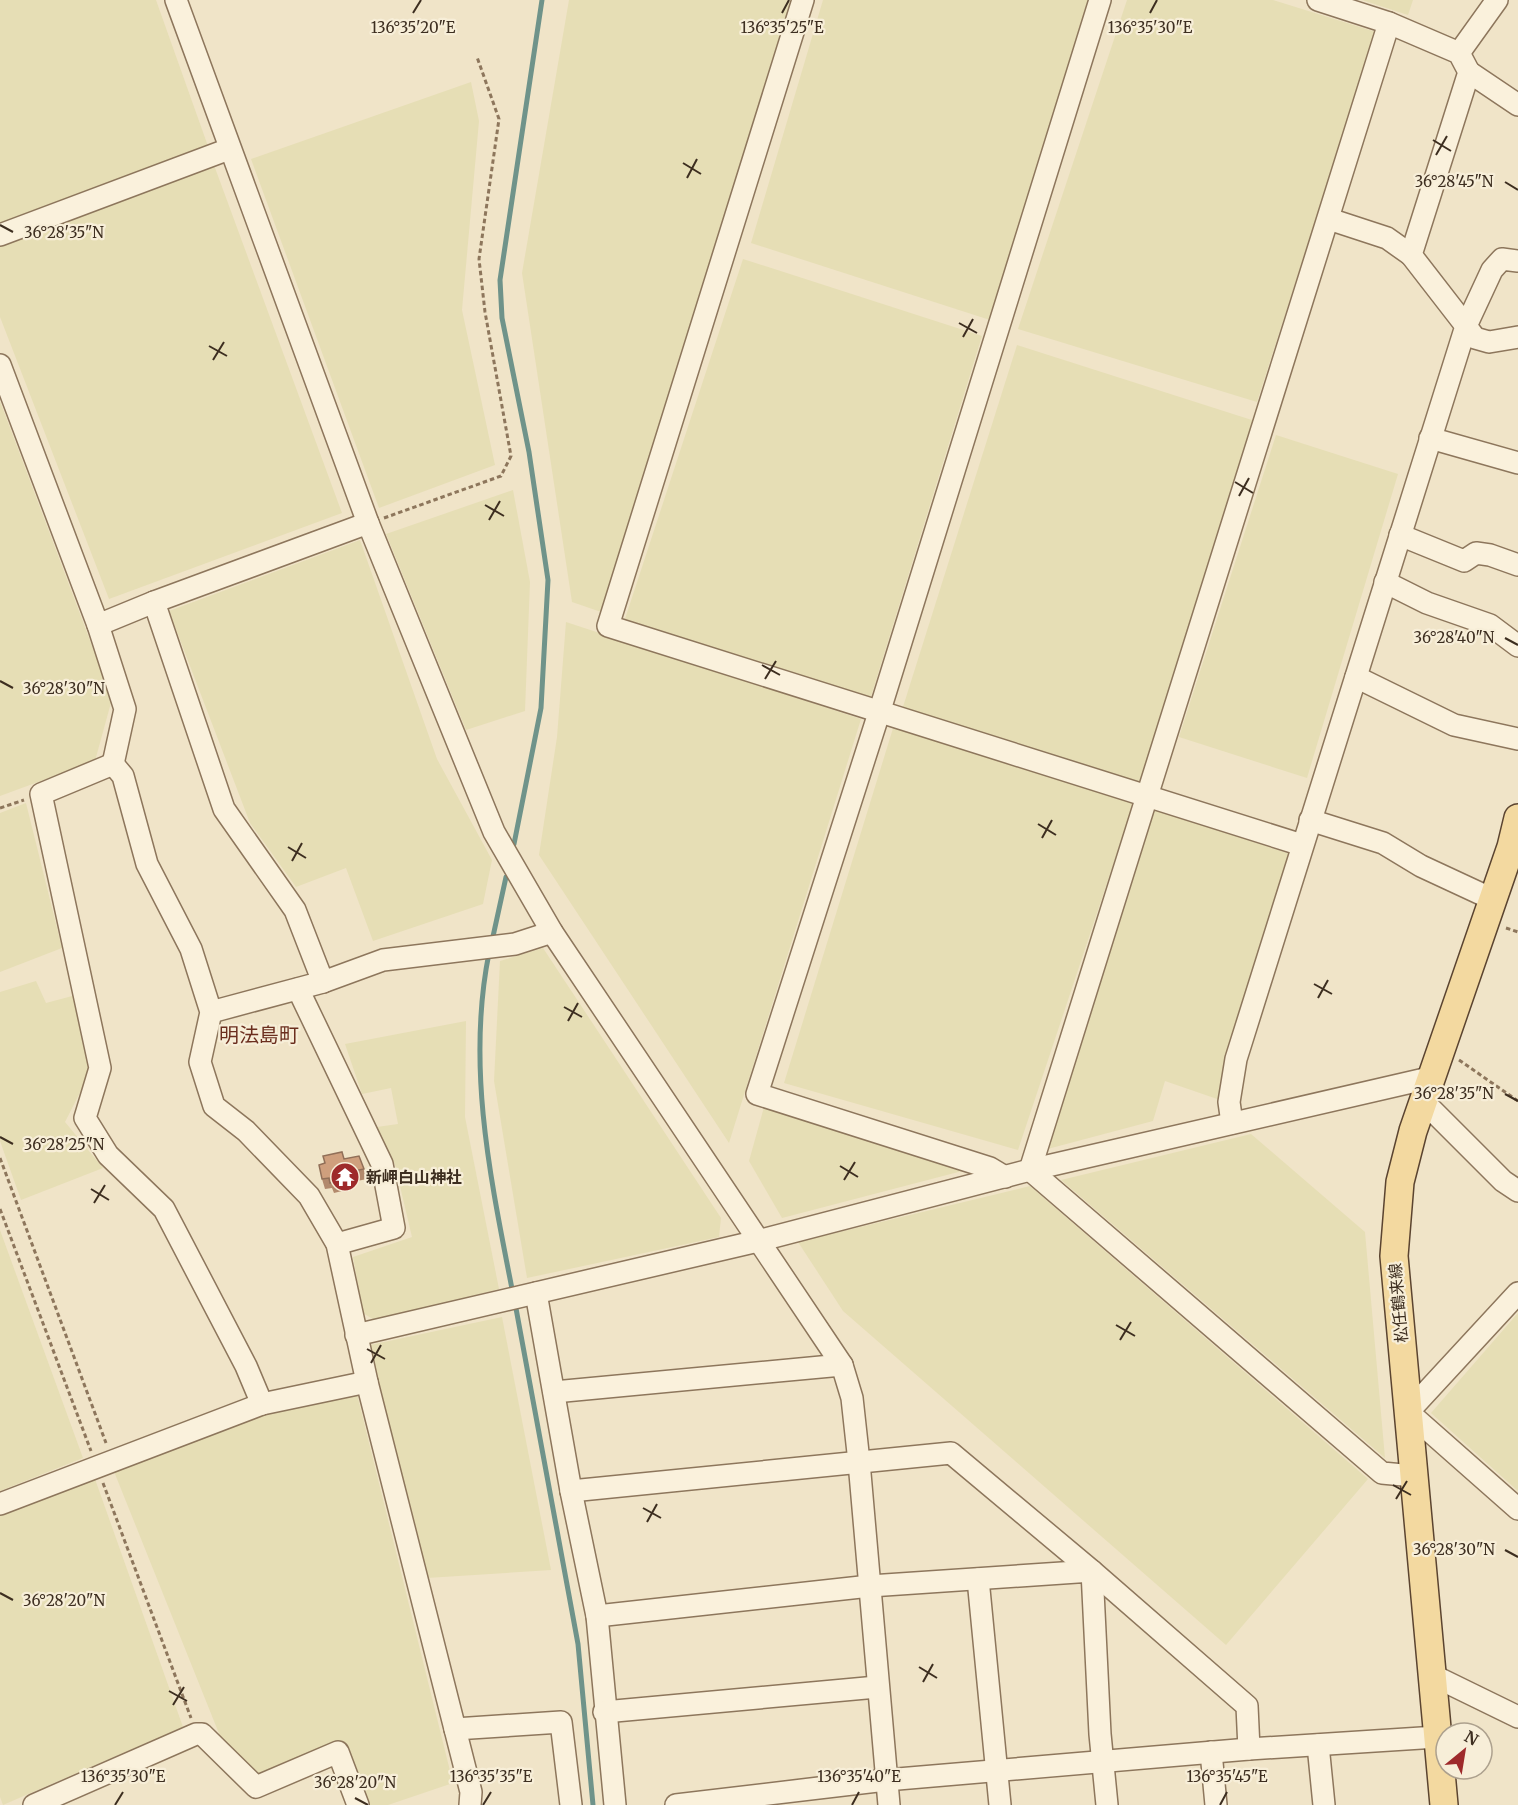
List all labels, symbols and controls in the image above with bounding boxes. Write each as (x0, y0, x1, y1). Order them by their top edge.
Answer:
text: 136°35'20"E (371, 18, 456, 37)
text: 136°35'25"E (740, 18, 824, 37)
text: 136°35'30"E (1108, 18, 1193, 37)
text: 36°28'45"N (1415, 172, 1494, 191)
text: 36°28'35"N (24, 223, 104, 242)
text: 36°28'40"N (1414, 628, 1495, 647)
text: 36°28'30"N (23, 679, 105, 698)
district label: 明法島町 (219, 1022, 299, 1047)
text: 36°28'35"N (1414, 1084, 1494, 1103)
text: 36°28'25"N (24, 1135, 105, 1154)
temple icon: 新岬白山神社 (329, 1161, 361, 1193)
place label: 新岬白山神社 (366, 1167, 462, 1187)
street label: 松任鶴来線 (1385, 1262, 1411, 1344)
text: 36°28'30"N (1413, 1540, 1495, 1559)
text: 36°28'20"N (23, 1591, 105, 1610)
north arrow (1434, 1721, 1494, 1781)
text: N (1461, 1726, 1482, 1750)
text: 136°35'30"E (81, 1767, 166, 1786)
text: 136°35'35"E (450, 1767, 533, 1786)
text: 136°35'40"E (817, 1767, 901, 1786)
text: 136°35'45"E (1186, 1767, 1268, 1786)
text: 36°28'20"N (314, 1773, 396, 1792)

